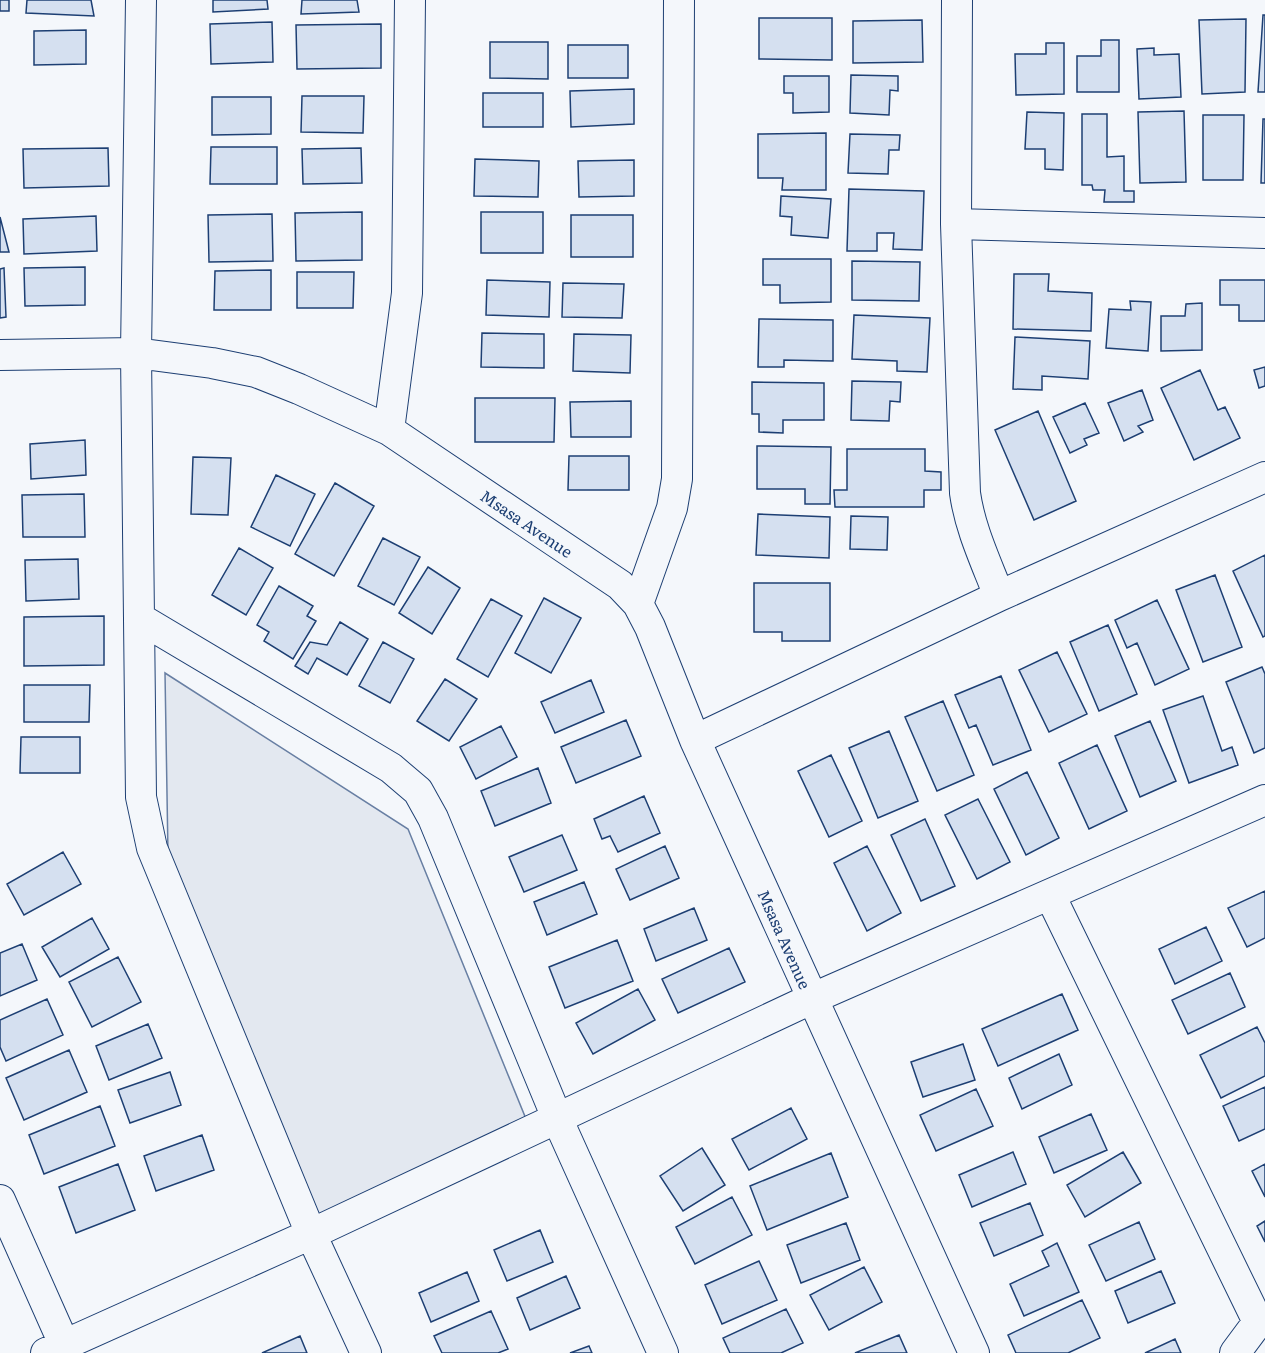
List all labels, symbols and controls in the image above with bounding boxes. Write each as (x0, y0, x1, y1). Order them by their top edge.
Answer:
street label: Msasa Avenue (476, 483, 578, 563)
street label: Msasa Avenue (752, 885, 818, 993)

